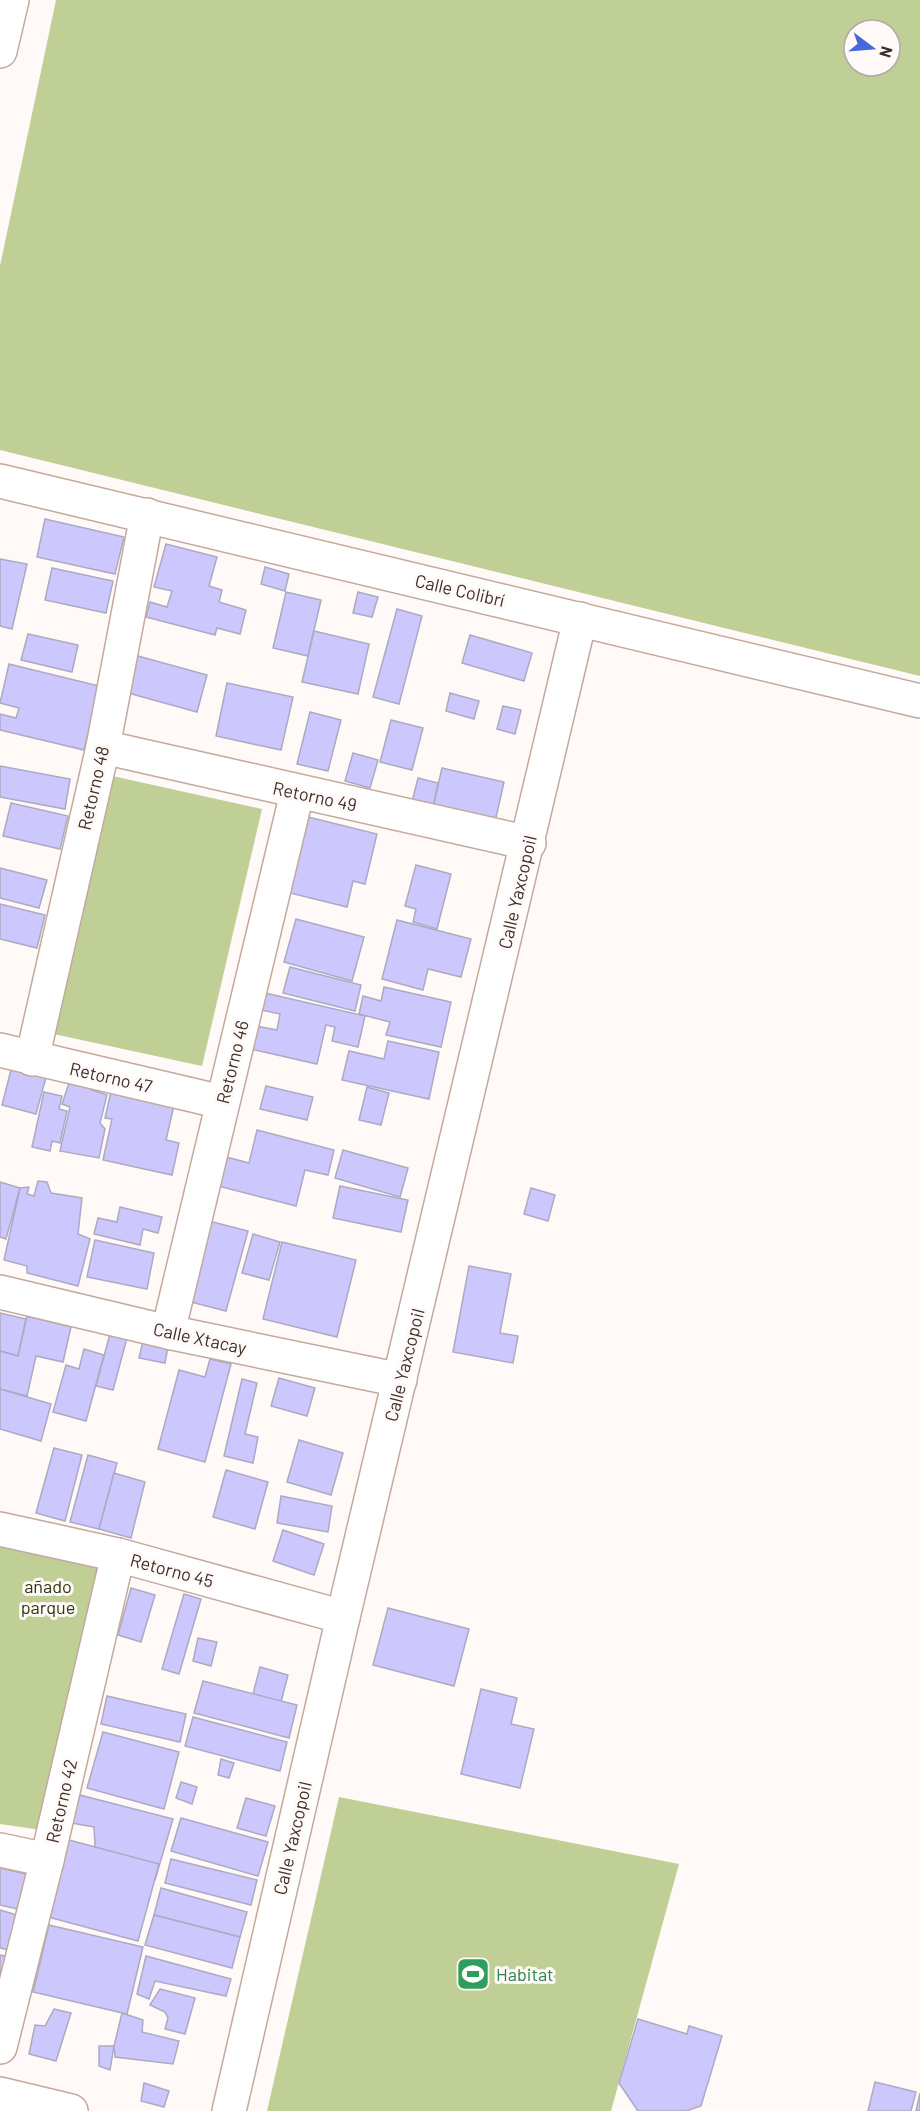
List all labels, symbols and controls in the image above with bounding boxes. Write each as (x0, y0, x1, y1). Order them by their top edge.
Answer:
north arrow (842, 18, 902, 78)
text: N (876, 45, 897, 60)
street label: Calle Colibrí (413, 569, 507, 611)
street label: Retorno 48 (73, 744, 113, 832)
street label: Retorno 49 (271, 776, 359, 816)
street label: Calle Yaxcopoil (493, 833, 541, 951)
street label: Retorno 46 (211, 1018, 253, 1106)
street label: Retorno 47 (68, 1057, 155, 1097)
street label: Calle Yaxcopoil (379, 1306, 429, 1424)
street label: Calle Xtacay (151, 1317, 249, 1359)
street label: Retorno 45 (128, 1548, 216, 1592)
park label: añado parque (21, 1575, 75, 1618)
street label: Retorno 42 (41, 1757, 81, 1845)
street label: Calle Yaxcopoil (268, 1779, 316, 1897)
sports icon: Habitat (455, 1956, 491, 1992)
place label: Habitat (496, 1963, 554, 1985)

